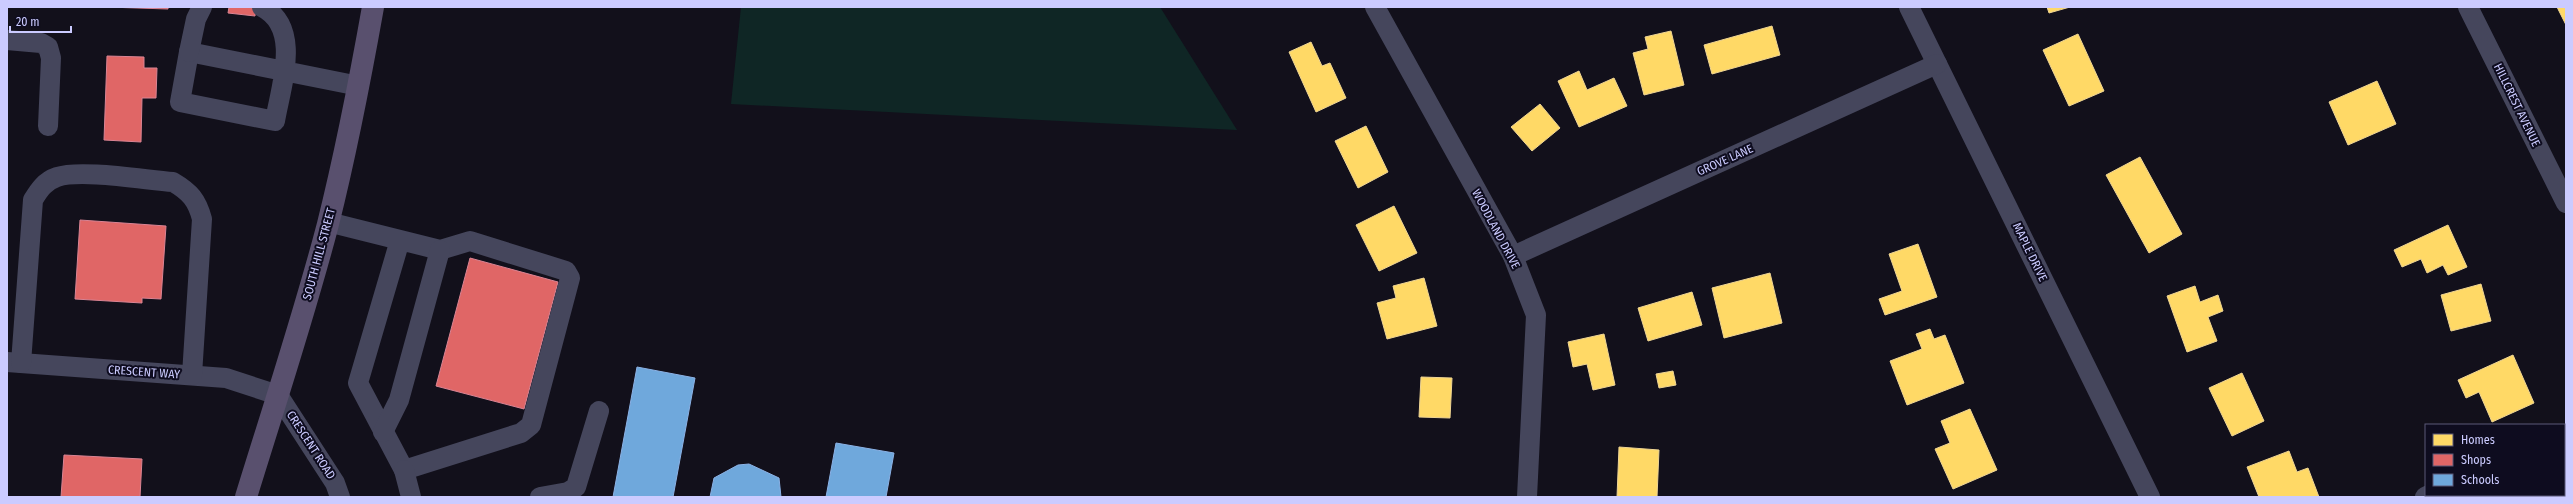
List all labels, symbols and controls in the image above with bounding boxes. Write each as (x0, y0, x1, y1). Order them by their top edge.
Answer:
scale bar (10, 8, 71, 34)
text: 20 m (16, 15, 40, 29)
street label: HILLCREST AVENUE (2491, 61, 2543, 149)
street label: GROVE LANE (1695, 141, 1756, 179)
street label: WOODLAND DRIVE (1469, 187, 1523, 272)
street label: SOUTH HILL STREET (300, 206, 338, 302)
street label: MAPLE DRIVE (2010, 220, 2050, 284)
street label: CRESCENT WAY (108, 362, 181, 382)
street label: CRESCENT ROAD (284, 408, 338, 482)
legend (2425, 424, 2565, 496)
text: Homes (2461, 433, 2495, 447)
text: Shops (2461, 453, 2491, 467)
text: Schools (2461, 473, 2499, 487)

